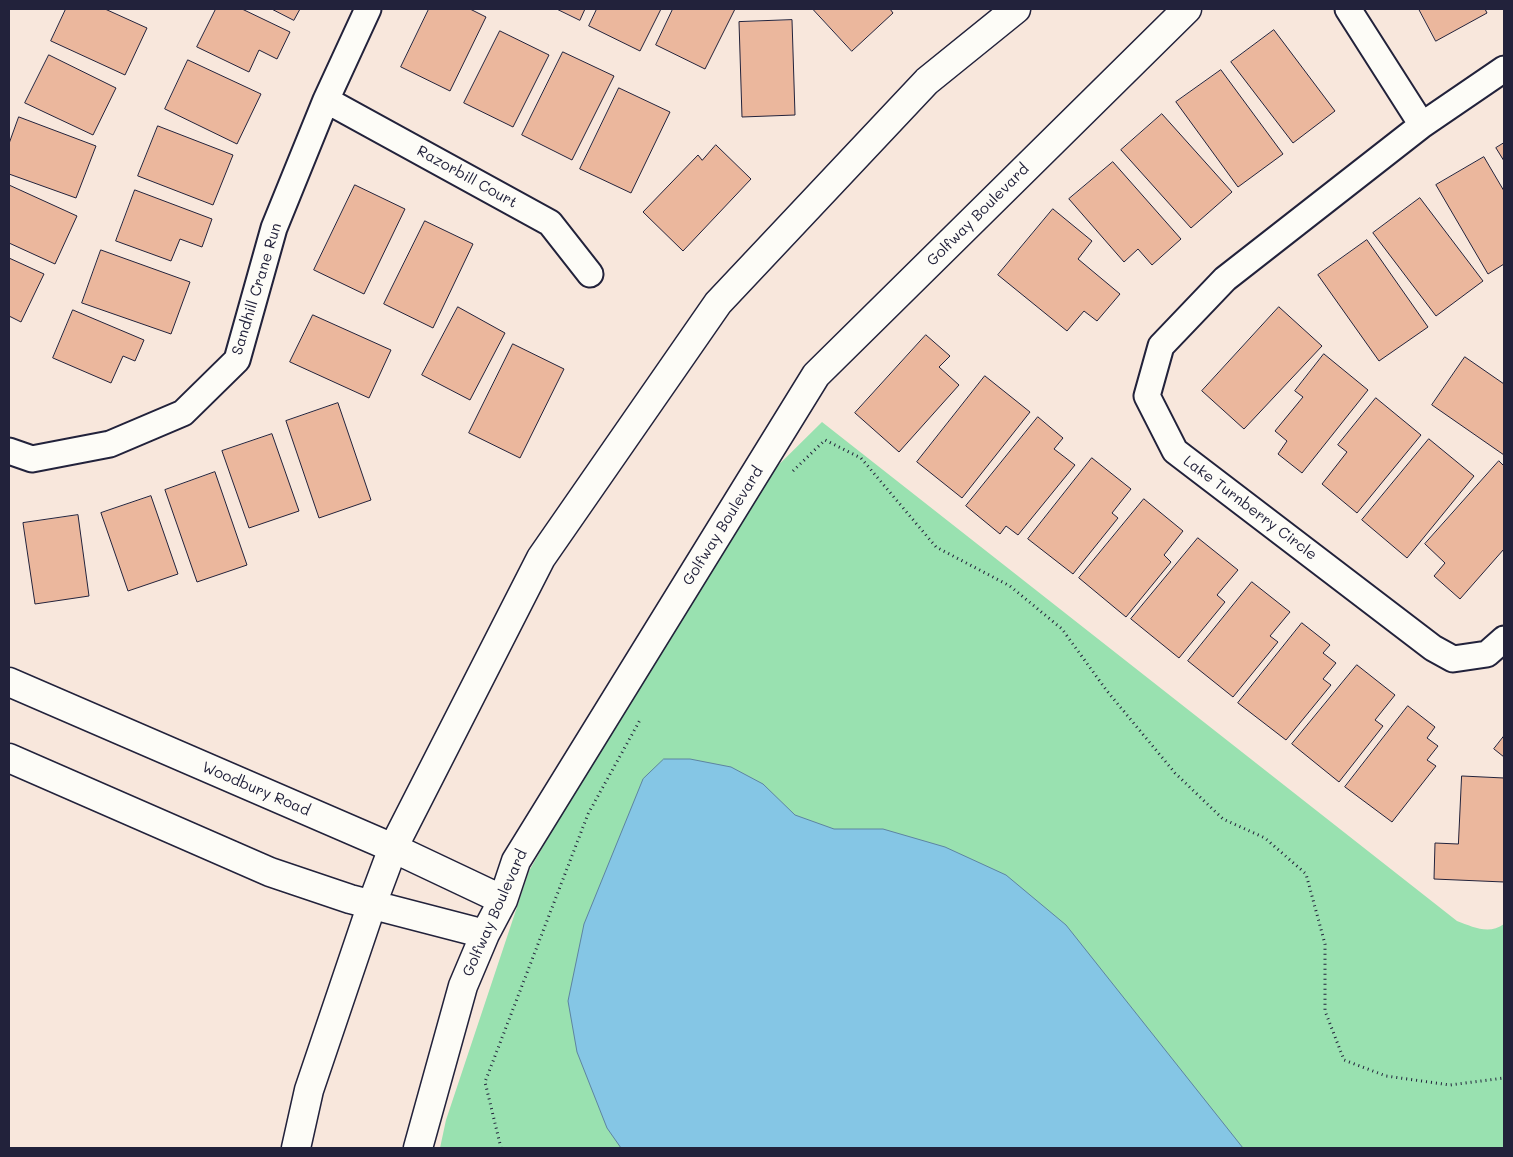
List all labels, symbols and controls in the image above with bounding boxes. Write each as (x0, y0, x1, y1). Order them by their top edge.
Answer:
street label: Razorbill Court (414, 142, 520, 212)
street label: Golfway Boulevard (923, 160, 1033, 270)
street label: Sandhill Crane Run (228, 221, 286, 357)
street label: Lake Turnberry Circle (1180, 452, 1320, 564)
street label: Golfway Boulevard (679, 463, 767, 589)
street label: Woodbury Road (199, 758, 313, 820)
street label: Golfway Boulevard (459, 847, 531, 979)

